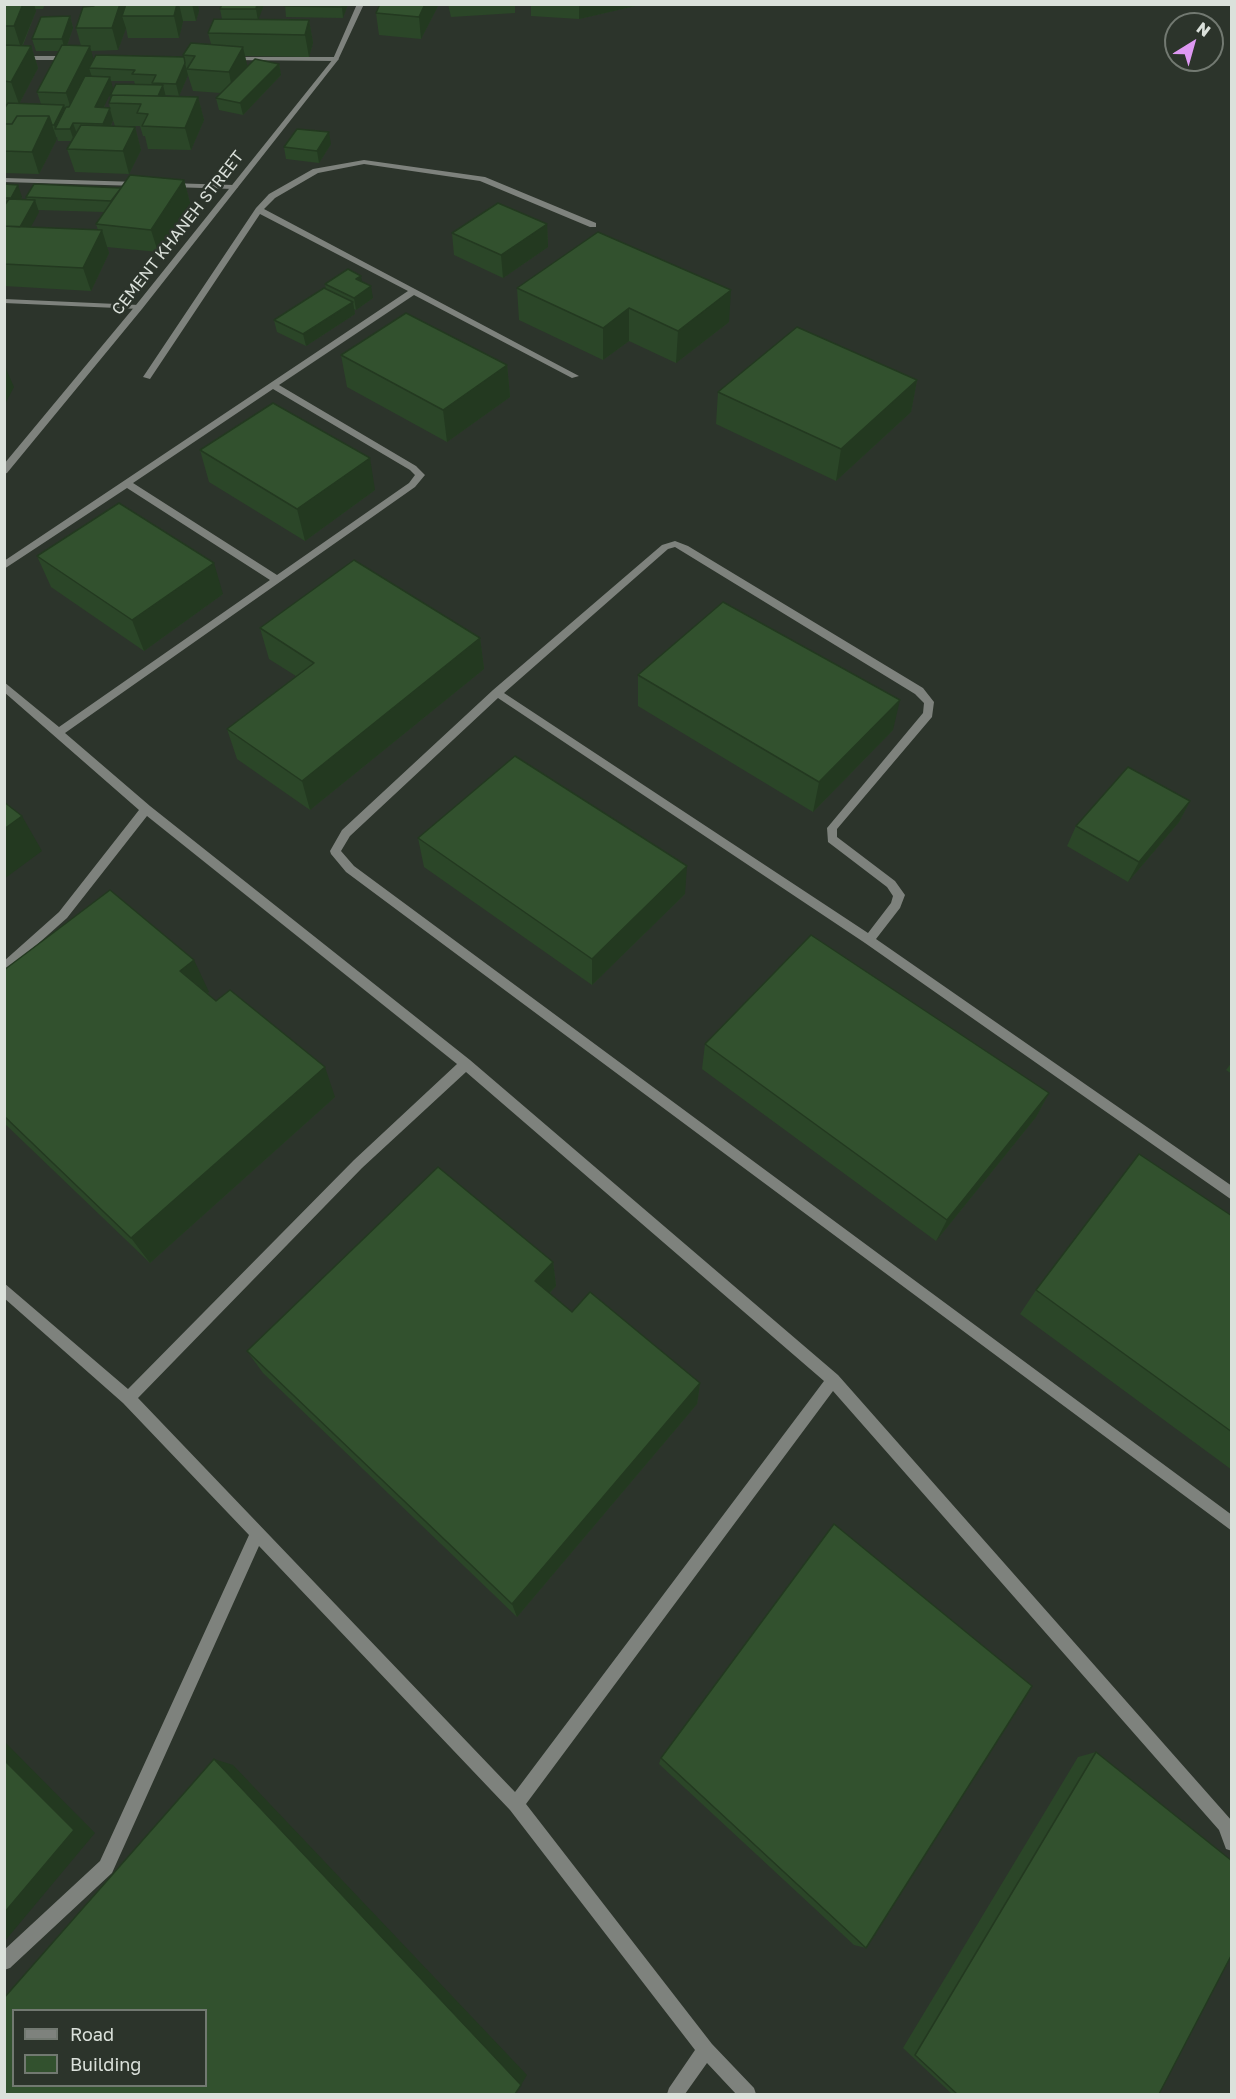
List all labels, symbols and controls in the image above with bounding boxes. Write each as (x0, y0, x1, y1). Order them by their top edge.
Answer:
north arrow (1164, 12, 1224, 72)
text: N (1193, 18, 1215, 41)
street label: CEMENT KHANEH STREET (108, 147, 248, 319)
legend (12, 2009, 207, 2087)
text: Road (70, 2023, 114, 2045)
text: Building (70, 2053, 141, 2075)

